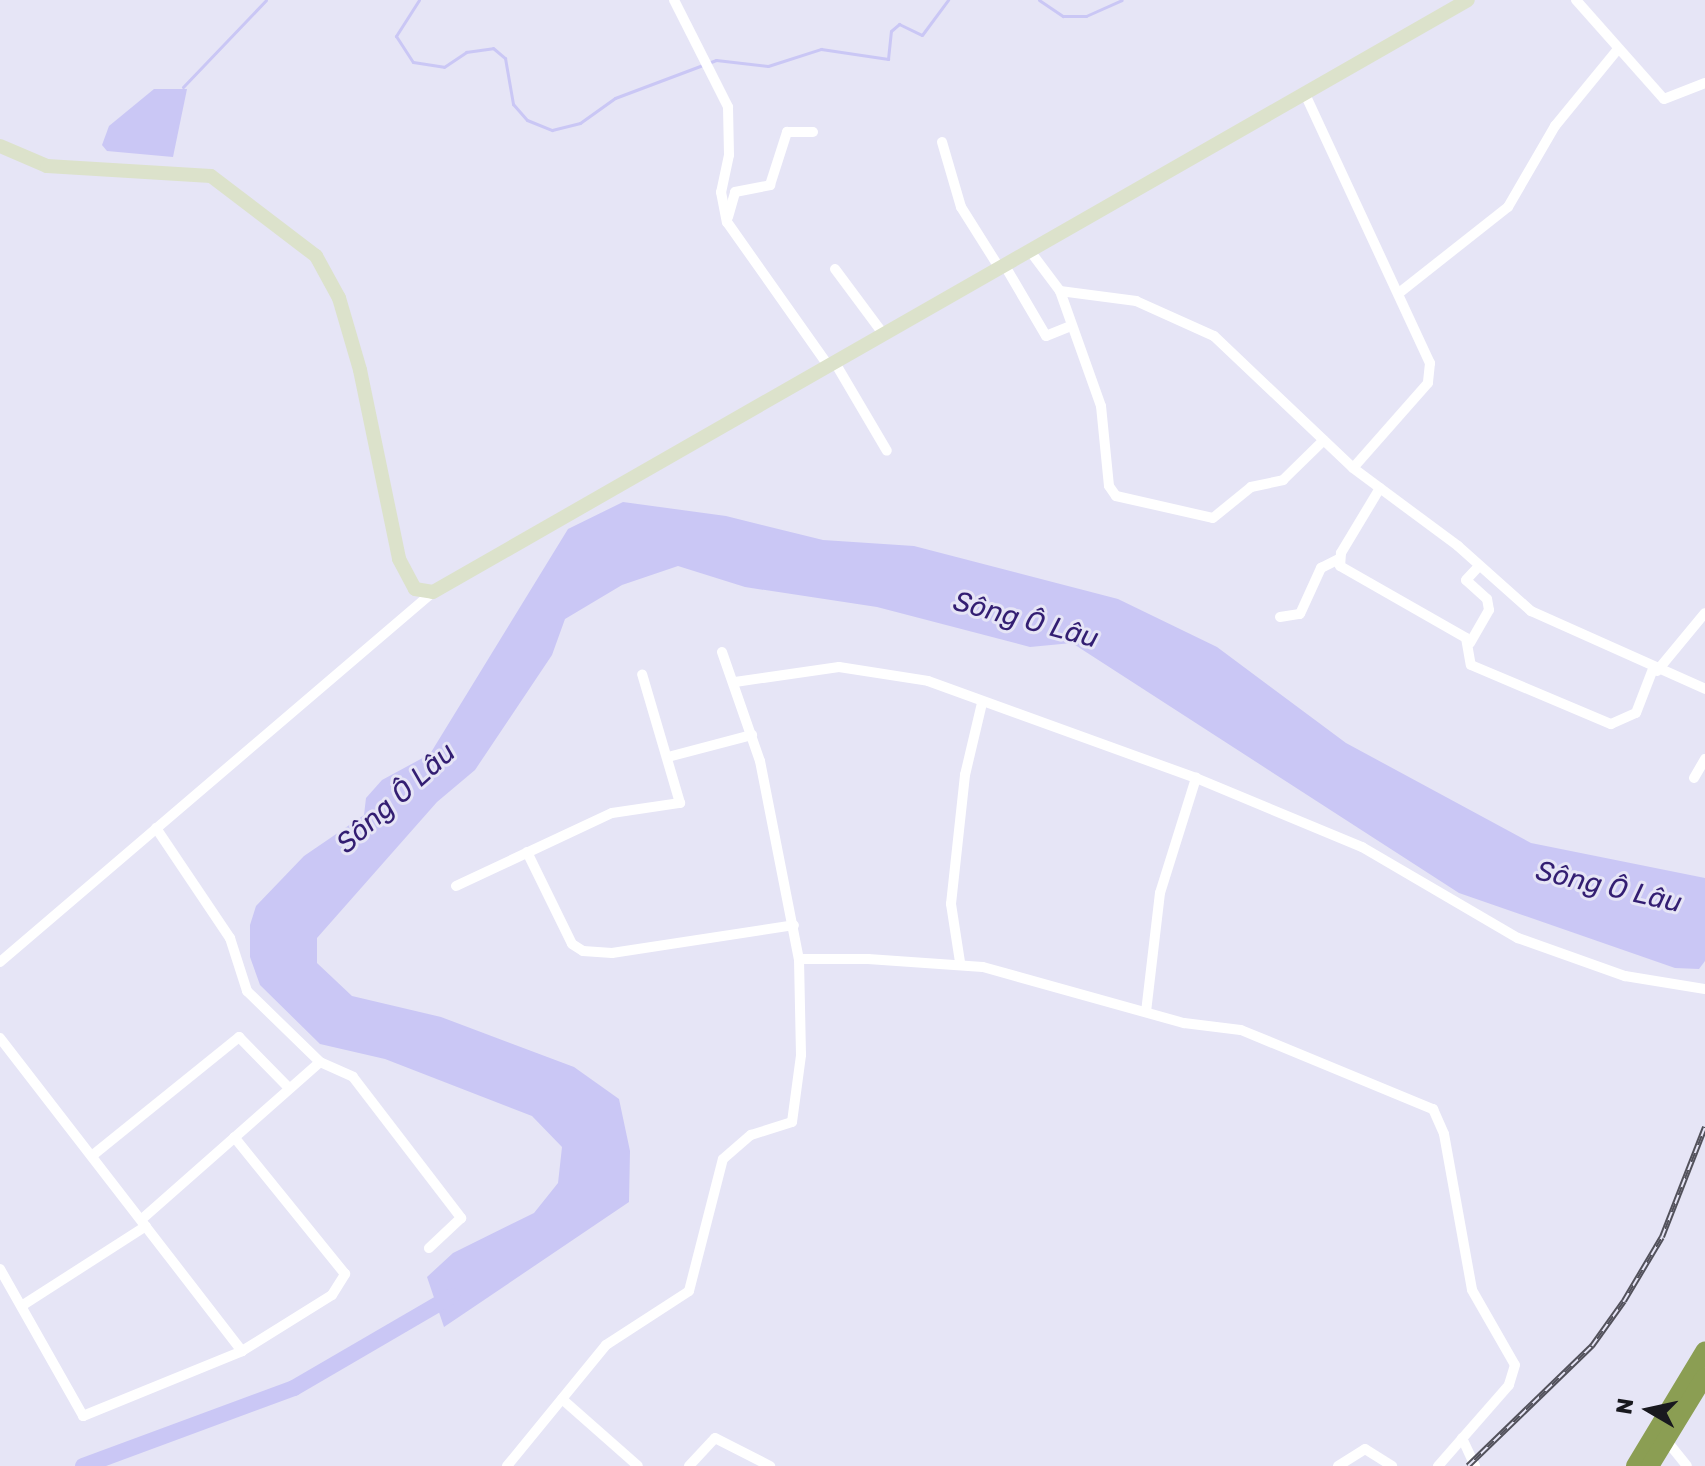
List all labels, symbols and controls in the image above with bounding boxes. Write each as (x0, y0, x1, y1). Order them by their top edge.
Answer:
water label: Sông Ô Lâu (950, 585, 1102, 655)
water label: Sông Ô Lâu (329, 736, 463, 860)
water label: Sông Ô Lâu (1533, 854, 1685, 920)
north arrow (1609, 1370, 1689, 1450)
text: N (1610, 1396, 1639, 1416)

